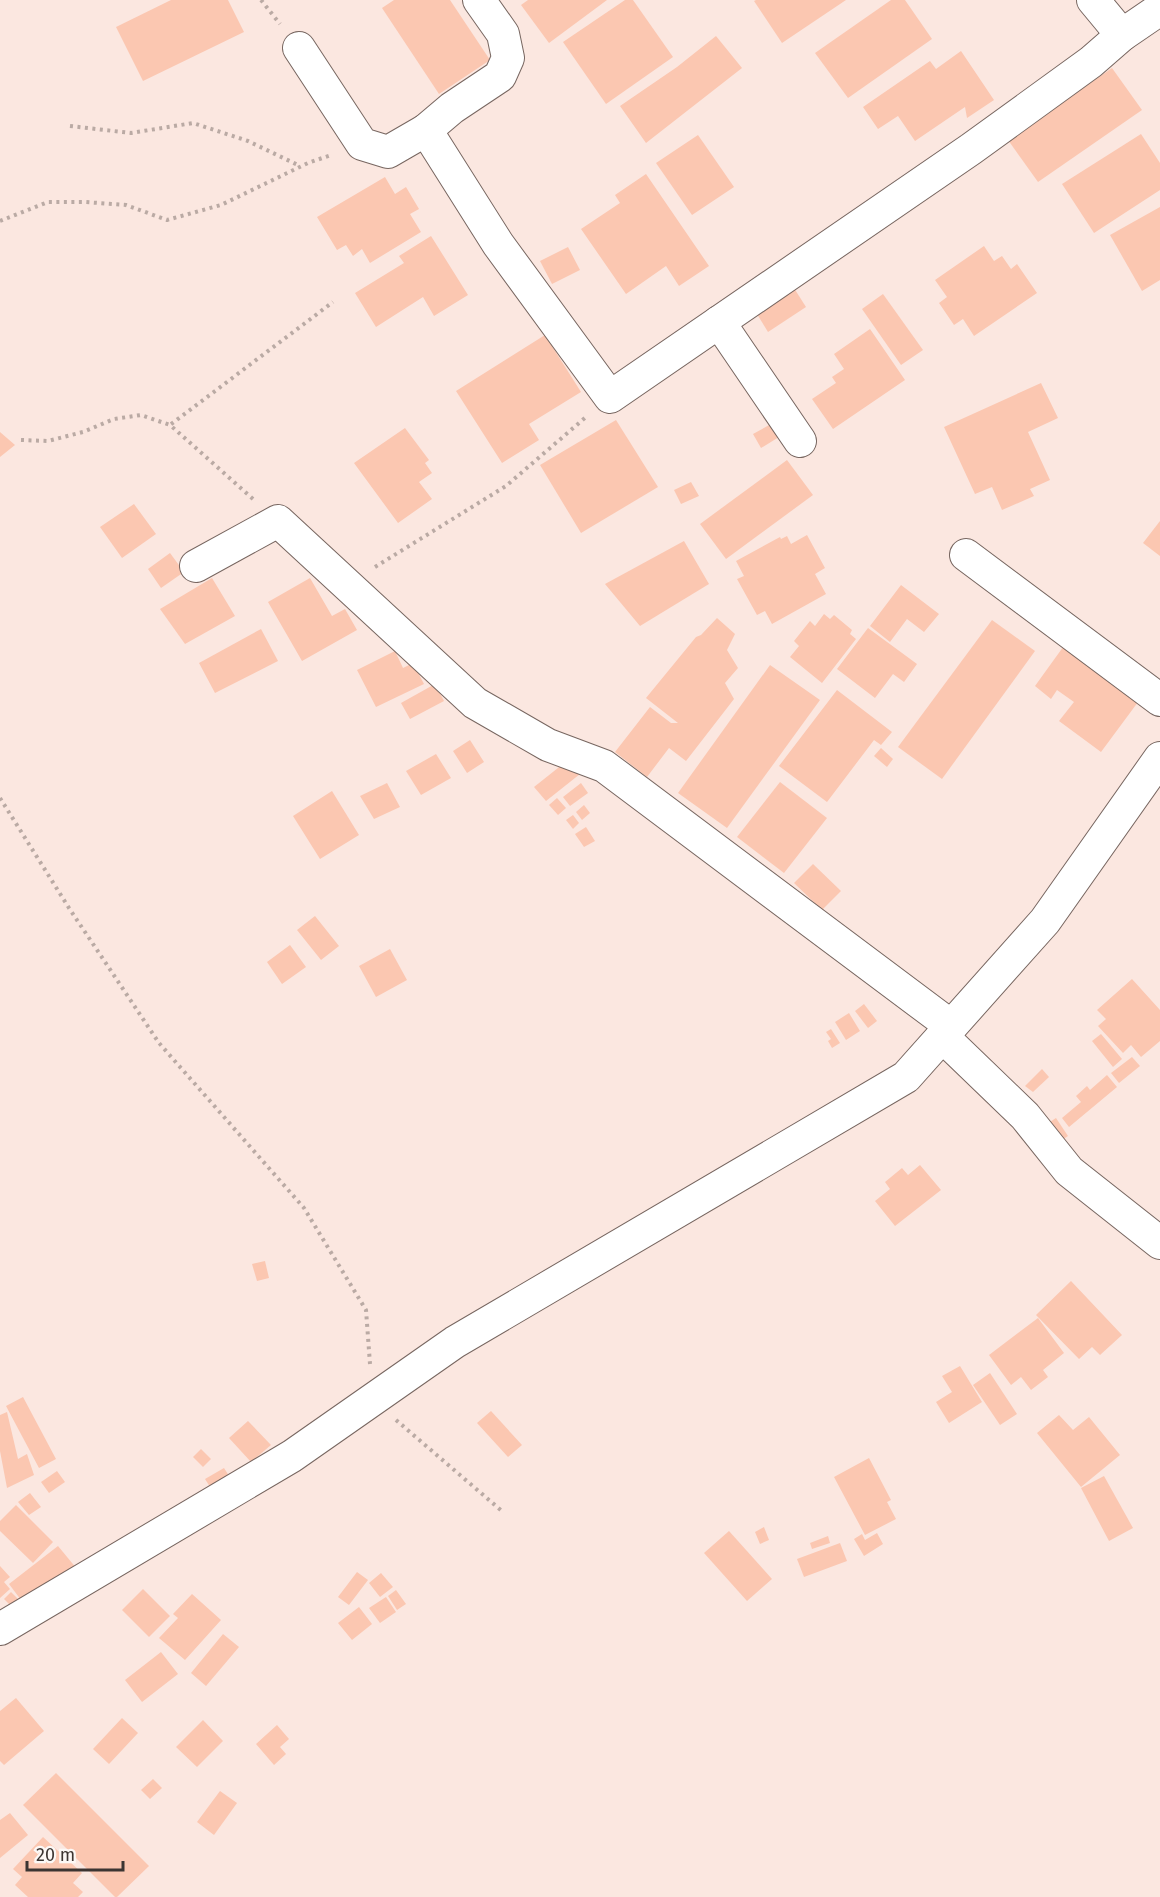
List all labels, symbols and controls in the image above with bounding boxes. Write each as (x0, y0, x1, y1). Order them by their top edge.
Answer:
scale bar (27, 1834, 123, 1872)
text: 20 m (36, 1844, 75, 1866)

